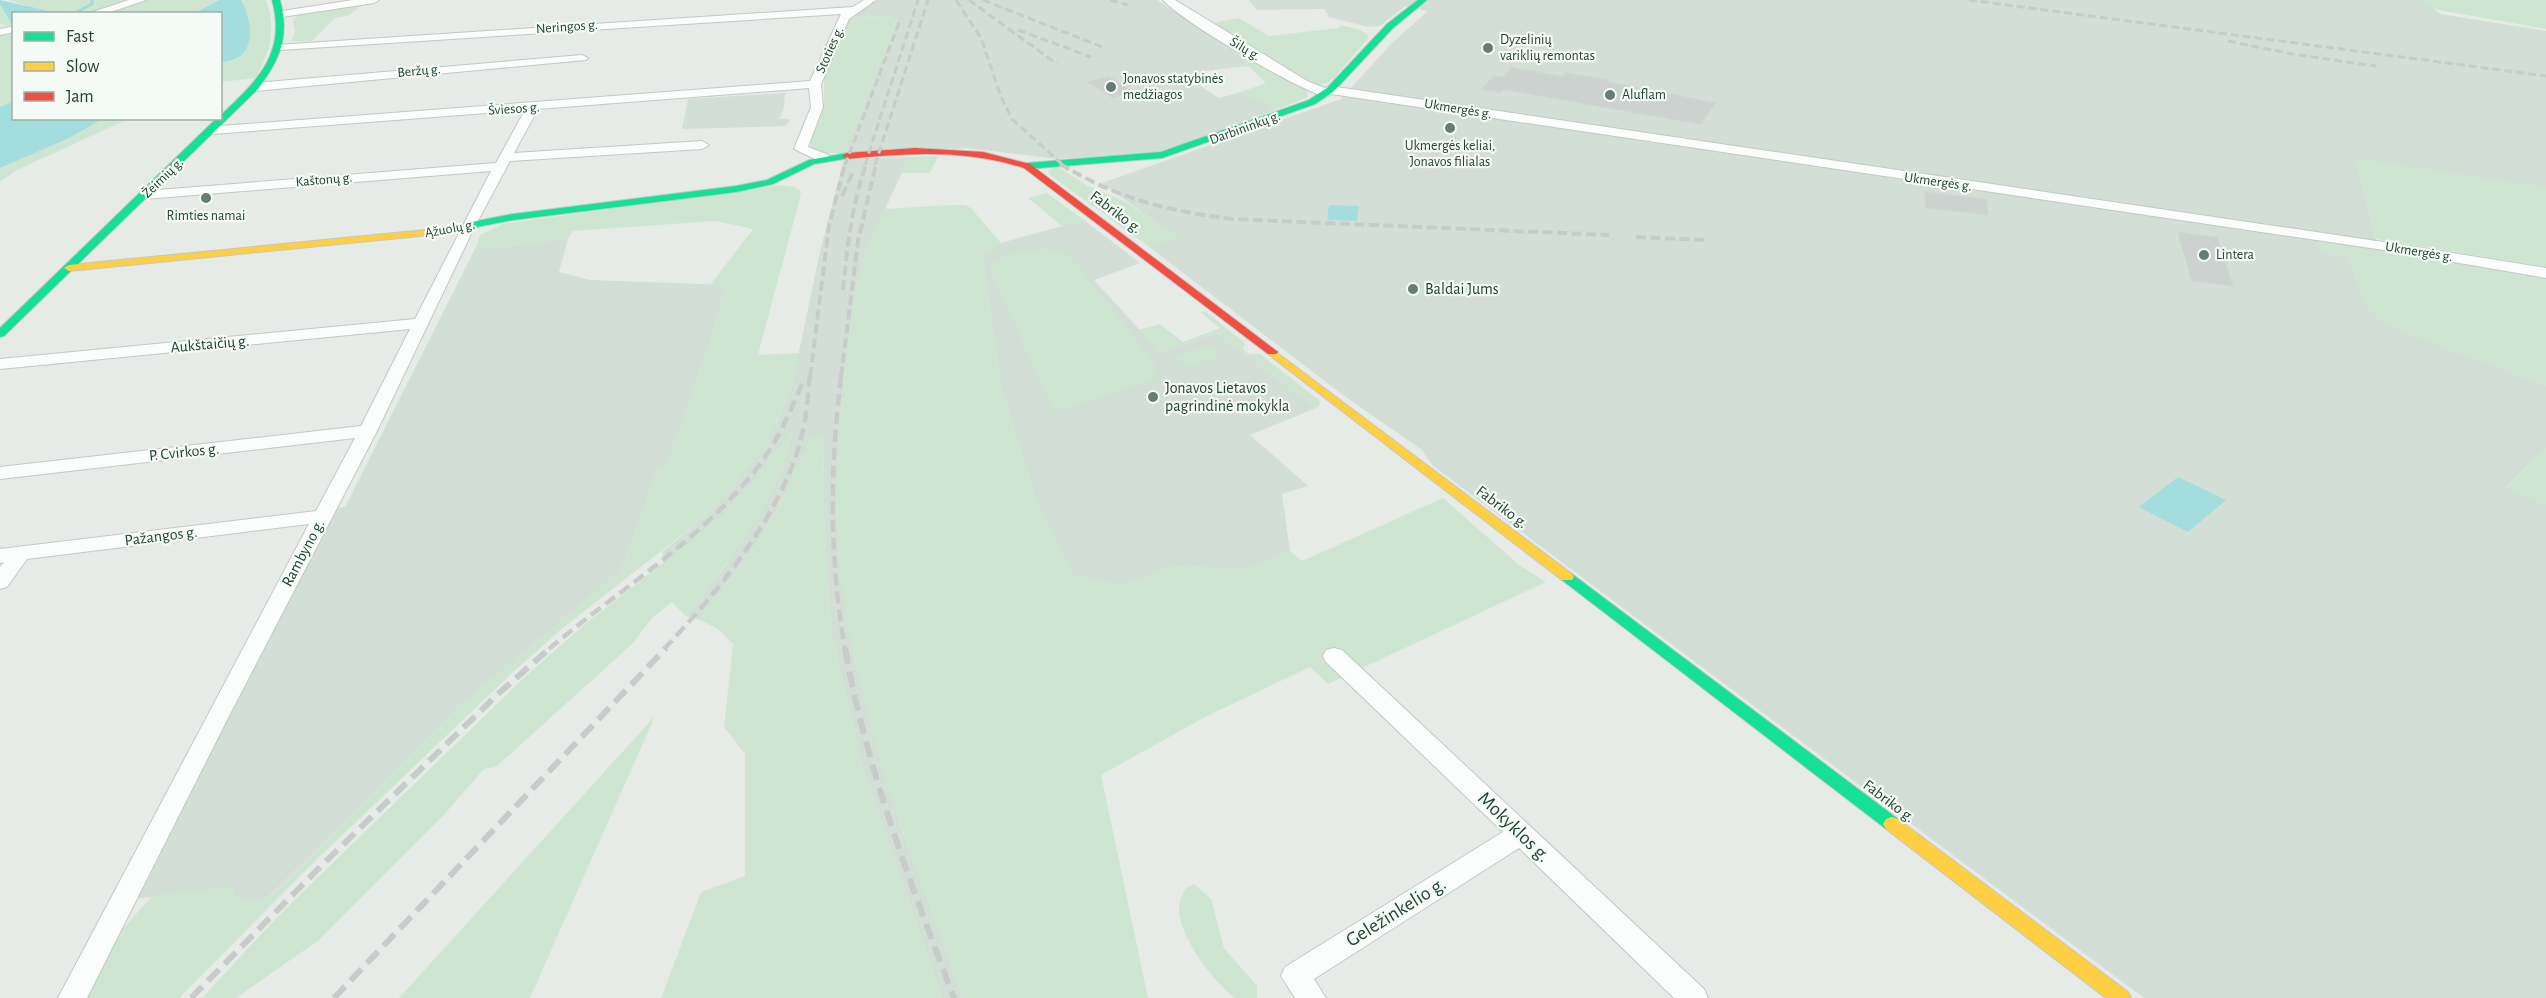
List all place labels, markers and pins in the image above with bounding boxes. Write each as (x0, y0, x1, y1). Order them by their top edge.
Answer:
place label: Dyzelinių variklių remontas (1500, 33, 1595, 63)
marker: Dyzelinių variklių remontas (1481, 41, 1495, 55)
place label: Jonavos statybinės medžiagos (1123, 72, 1223, 102)
marker: Jonavos statybinės medžiagos (1104, 80, 1118, 94)
marker: Aluflam (1603, 88, 1617, 102)
place label: Aluflam (1622, 88, 1666, 102)
marker: Ukmergės keliai, Jonavos filialas (1443, 121, 1457, 135)
place label: Ukmergės keliai, Jonavos filialas (1405, 139, 1495, 169)
marker: Rimties namai (199, 191, 213, 205)
place label: Rimties namai (167, 209, 245, 223)
marker: Lintera (2197, 248, 2211, 262)
place label: Lintera (2216, 248, 2255, 262)
place label: Baldai Jums (1425, 281, 1499, 297)
marker: Baldai Jums (1406, 282, 1420, 296)
place label: Jonavos Lietavos pagrindinė mokykla (1165, 380, 1289, 415)
marker: Jonavos Lietavos pagrindinė mokykla (1146, 390, 1160, 404)

